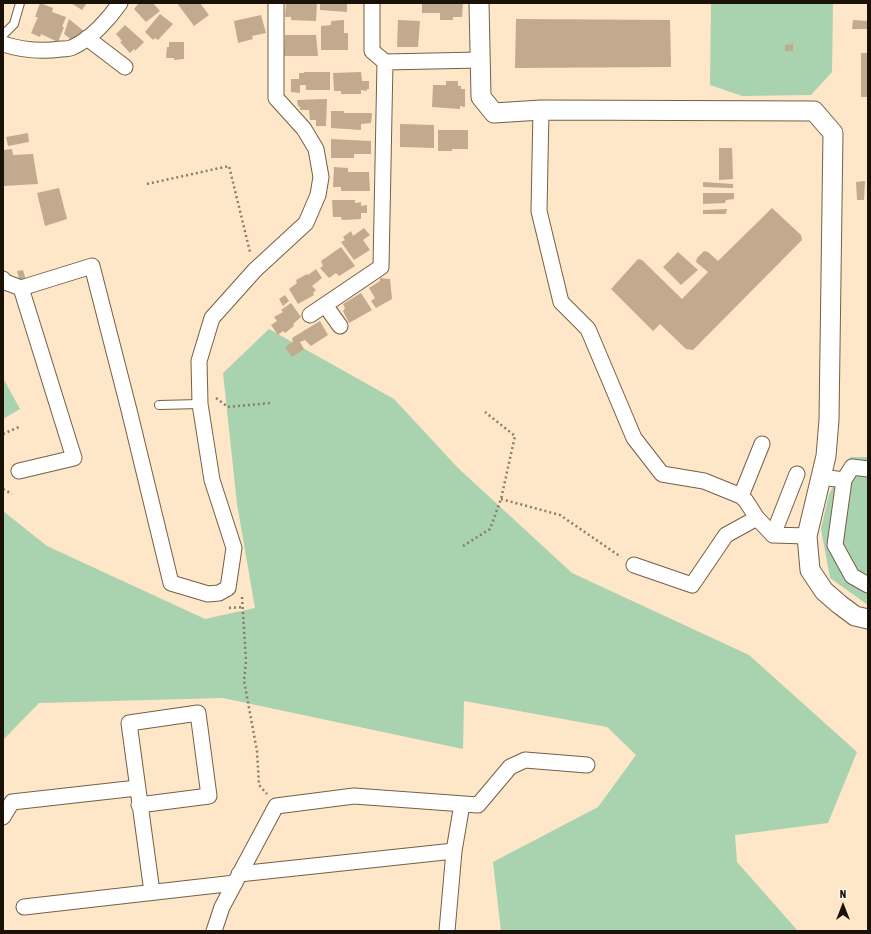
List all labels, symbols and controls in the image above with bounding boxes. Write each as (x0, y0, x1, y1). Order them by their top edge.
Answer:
north arrow (823, 886, 863, 926)
text: N (840, 888, 846, 900)

